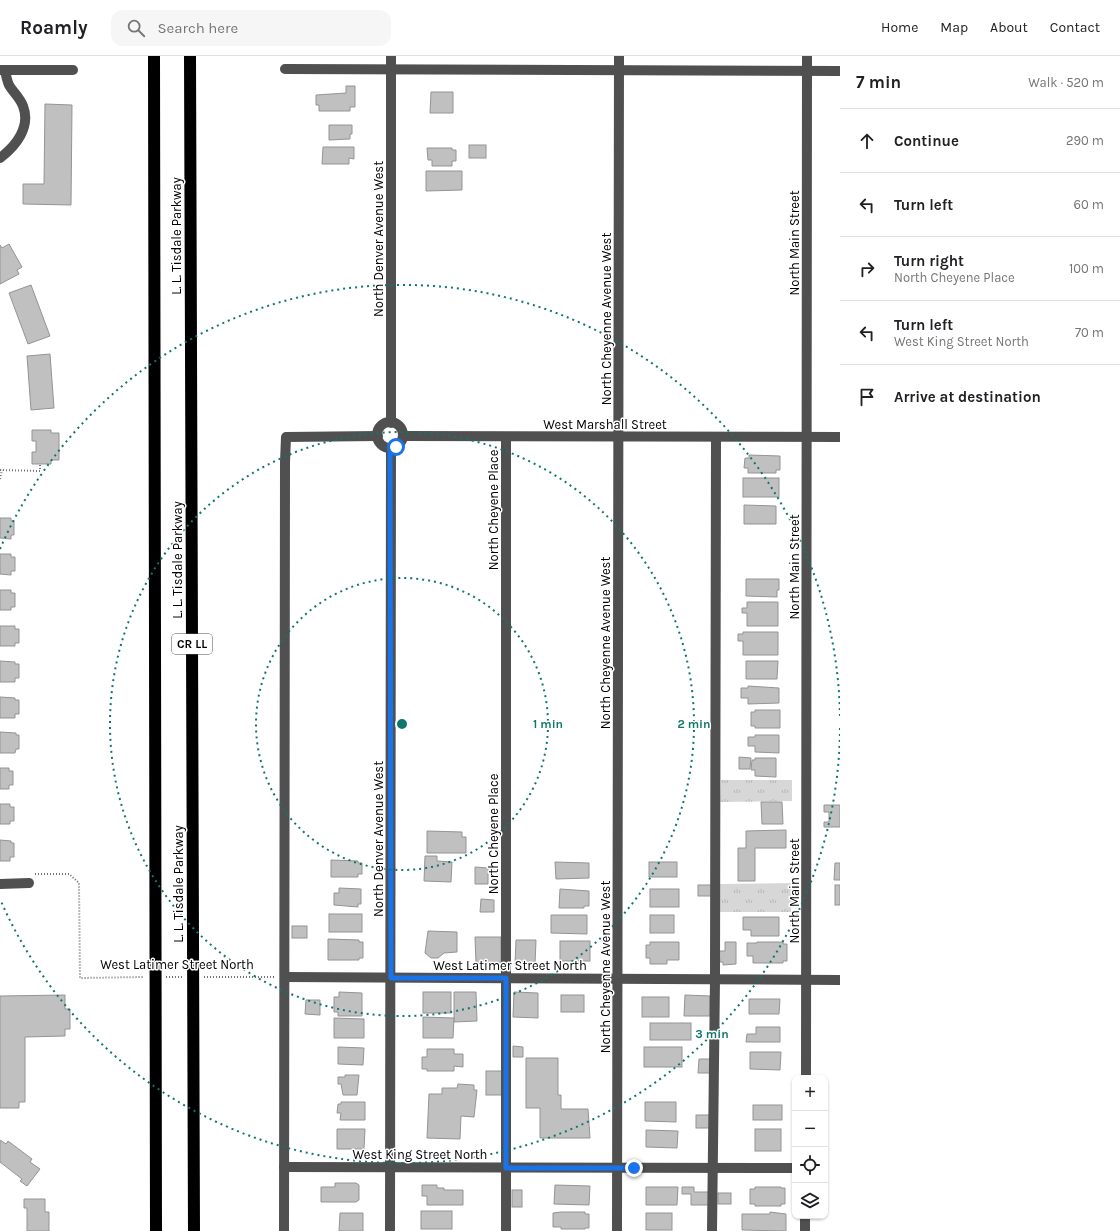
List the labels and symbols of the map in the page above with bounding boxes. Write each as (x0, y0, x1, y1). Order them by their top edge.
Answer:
street label: North Denver Avenue West (371, 161, 386, 317)
street label: L. L. Tisdale Parkway (169, 177, 184, 295)
street label: North Main Street (787, 190, 802, 296)
street label: North Cheyenne Avenue West (599, 233, 614, 405)
street label: West Marshall Street (543, 417, 667, 432)
route start (387, 438, 405, 456)
street label: North Cheyene Place (486, 449, 501, 570)
street label: L. L. Tisdale Parkway (170, 501, 185, 619)
street label: North Main Street (787, 514, 802, 620)
street label: North Cheyenne Avenue West (598, 557, 613, 729)
road number: CR LL (172, 634, 212, 654)
centre of rings (395, 717, 409, 731)
text: 1 min (533, 717, 563, 731)
text: 2 min (677, 717, 711, 731)
street label: North Denver Avenue West (371, 761, 386, 917)
street label: North Cheyene Place (486, 773, 501, 894)
street label: L. L. Tisdale Parkway (171, 825, 186, 943)
street label: North Main Street (787, 838, 802, 944)
street label: North Cheyenne Avenue West (598, 881, 613, 1053)
street label: West Latimer Street North (100, 957, 254, 972)
street label: West Latimer Street North (433, 958, 587, 973)
text: 3 min (695, 1027, 729, 1041)
street label: West King Street North (353, 1147, 487, 1162)
route end (625, 1159, 643, 1177)

